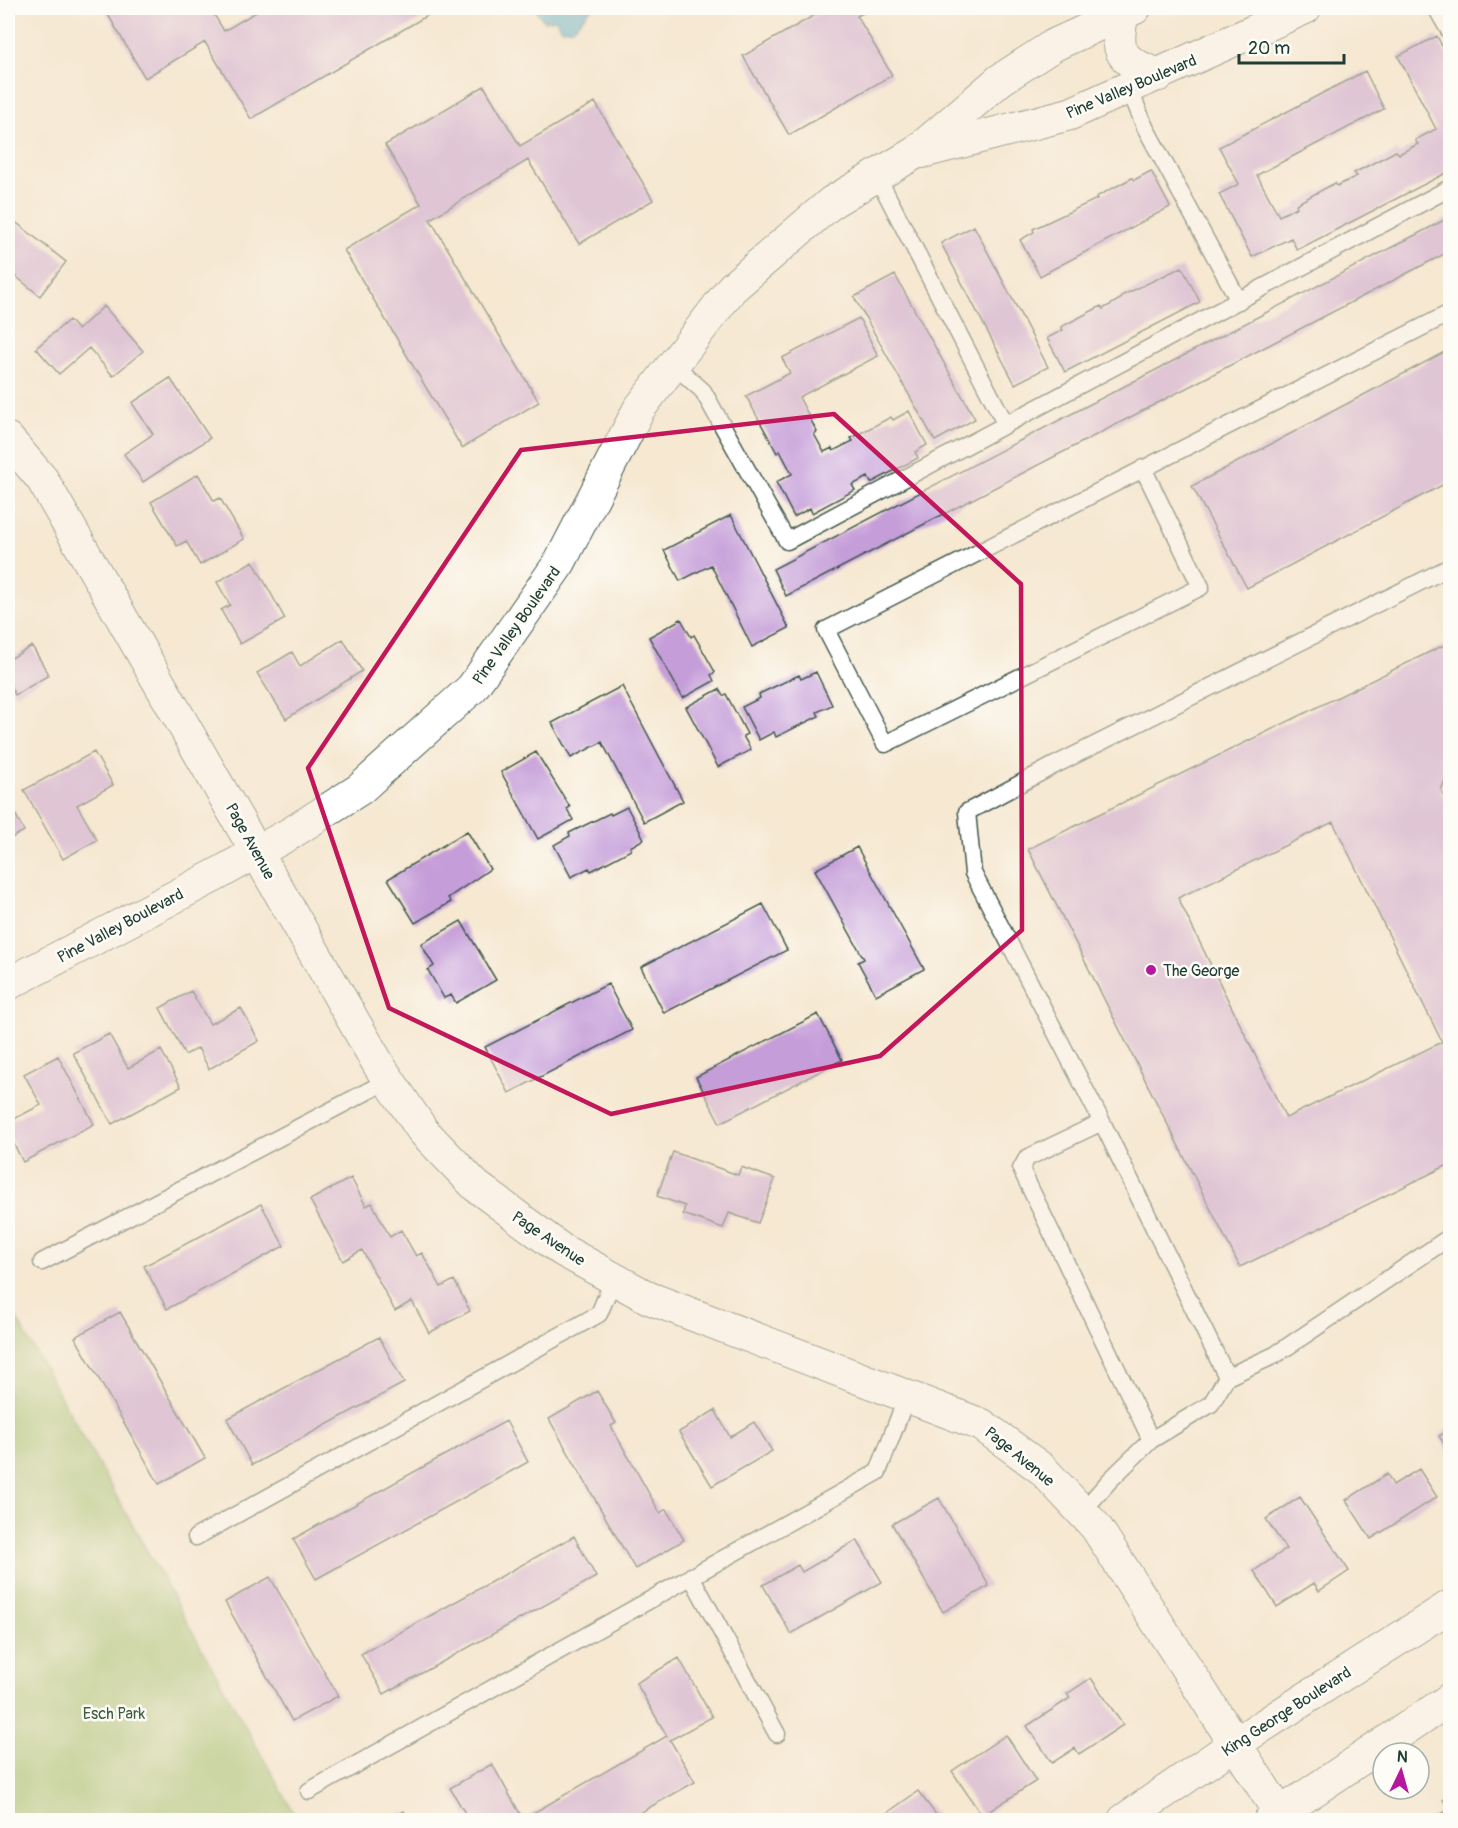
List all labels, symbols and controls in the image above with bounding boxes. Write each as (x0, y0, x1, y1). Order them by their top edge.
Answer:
scale bar (1239, 27, 1344, 65)
text: 20 m (1248, 37, 1290, 60)
street label: Pine Valley Boulevard (1063, 50, 1200, 123)
street label: Pine Valley Boulevard (468, 562, 565, 689)
street label: Page Avenue (221, 800, 279, 883)
street label: Pine Valley Boulevard (54, 884, 187, 968)
place label: The George (1163, 961, 1240, 981)
marker: The George (1144, 963, 1158, 977)
street label: Page Avenue (508, 1207, 589, 1271)
street label: Page Avenue (980, 1423, 1058, 1491)
street label: King George Boulevard (1218, 1662, 1355, 1761)
park label: Esch Park (83, 1704, 146, 1724)
north arrow (1371, 1741, 1431, 1801)
text: N (1396, 1747, 1409, 1768)

